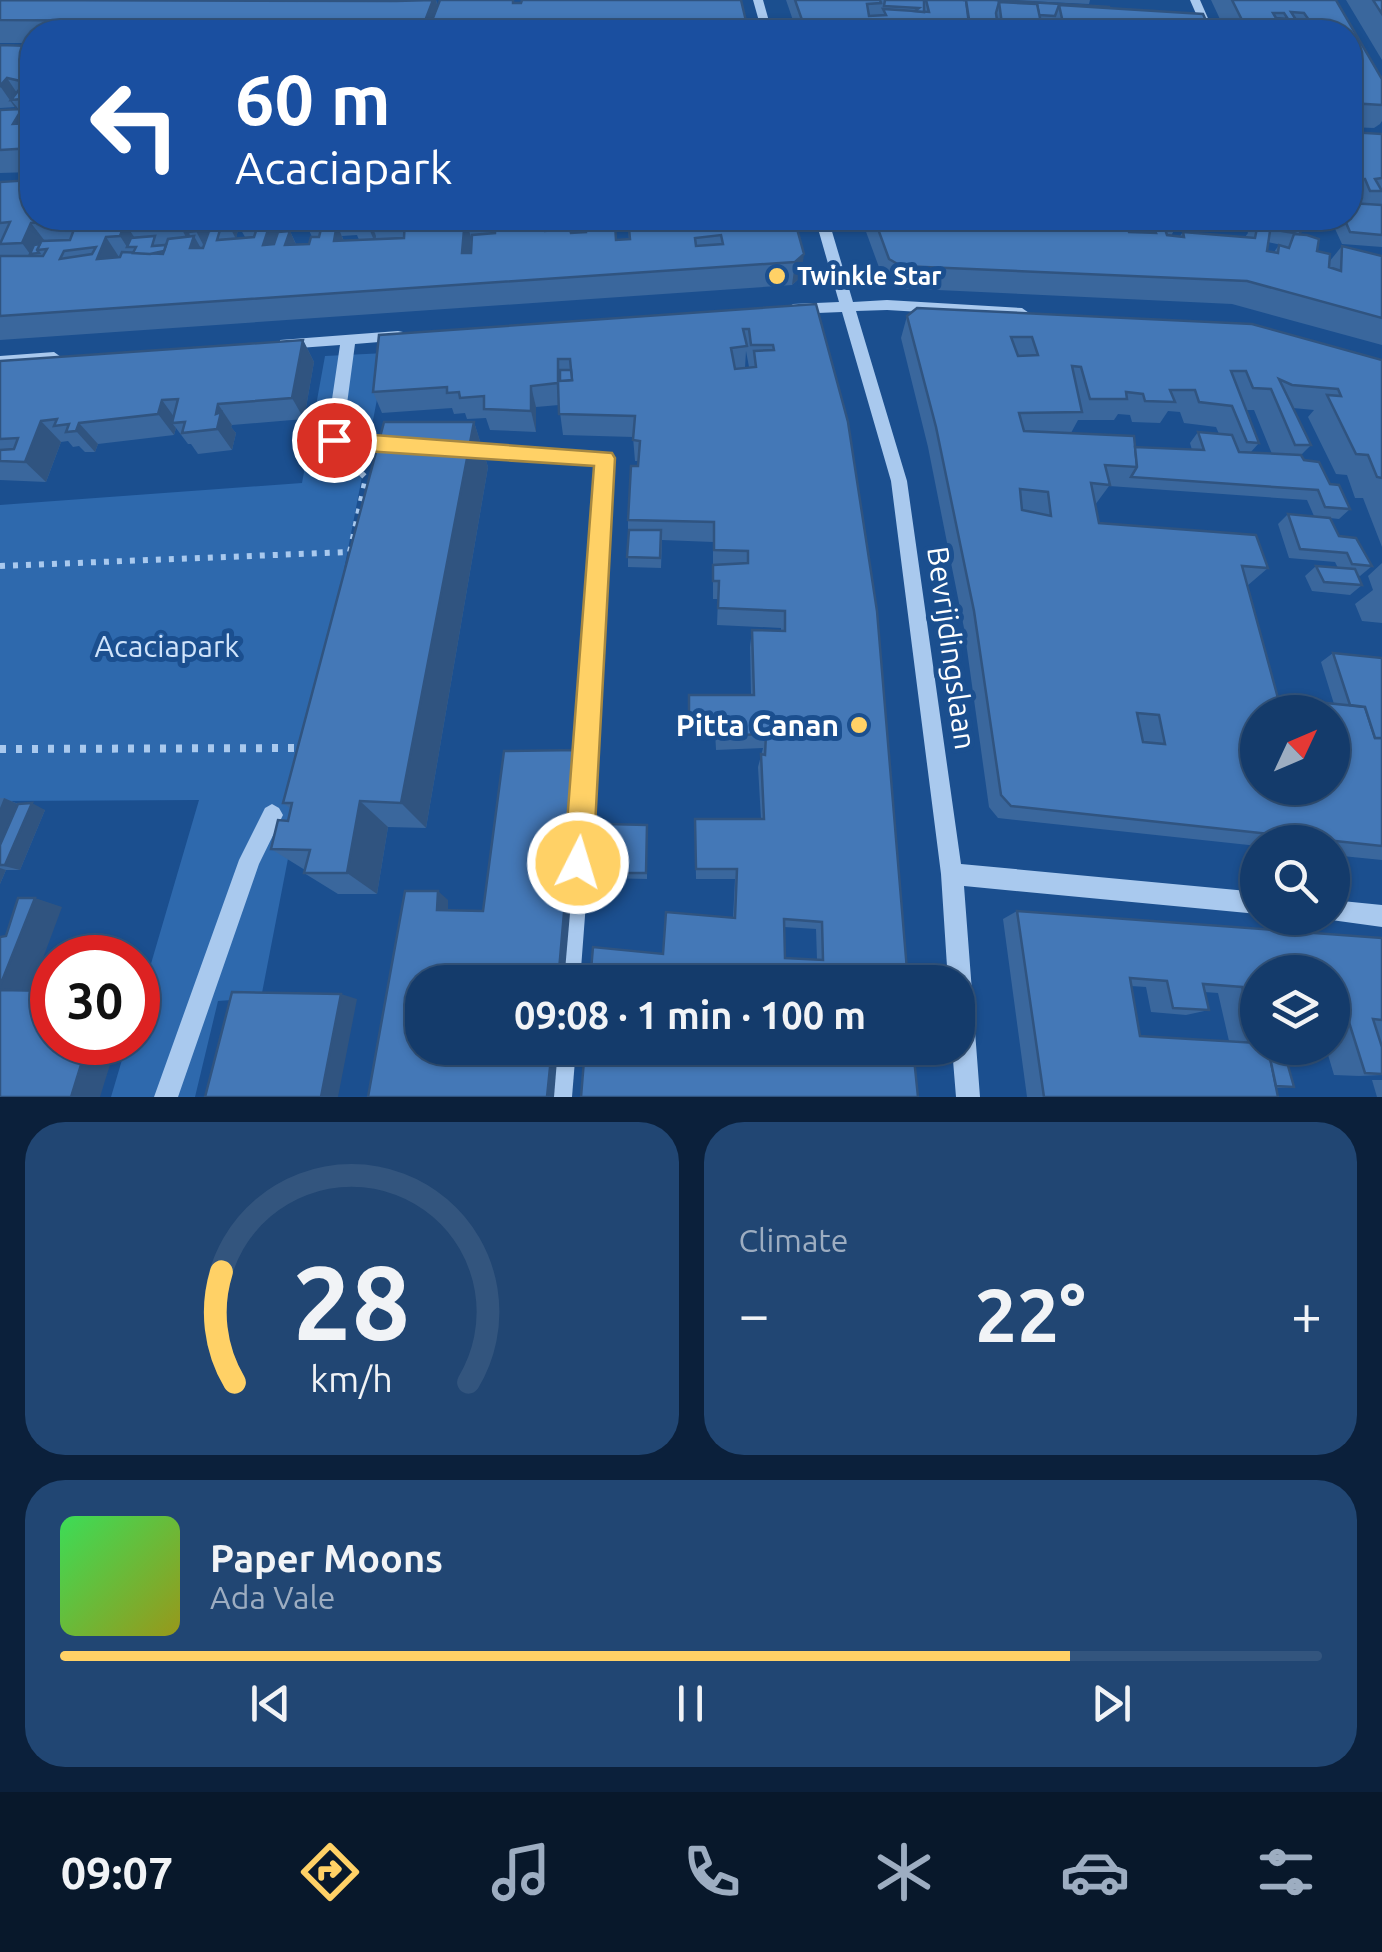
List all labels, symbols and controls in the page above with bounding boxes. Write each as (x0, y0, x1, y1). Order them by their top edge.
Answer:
icon: left (70, 60, 200, 190)
text: 60 m (235, 60, 391, 138)
text: Acaciapark (235, 142, 452, 193)
place label: Twinkle Star (797, 262, 942, 290)
marker: Twinkle Star (766, 265, 788, 287)
pin (292, 398, 377, 483)
icon: arrive (307, 413, 362, 468)
street label: Bevrijdingslaan (921, 544, 983, 752)
park label: Acaciapark (95, 629, 239, 663)
north arrow (1240, 695, 1350, 805)
map controls (1240, 695, 1350, 1065)
place label: Pitta Canan (676, 708, 839, 742)
marker: Pitta Canan (848, 714, 870, 736)
position arrow (526, 811, 630, 915)
button: search (1240, 825, 1350, 935)
speed limit sign: 30 (30, 935, 160, 1065)
button: layers (1240, 955, 1350, 1065)
text: 09:08 · 1 min · 100 m (514, 994, 866, 1036)
text: Climate (739, 1222, 849, 1258)
text: 28 (293, 1243, 410, 1360)
text: 22° (975, 1272, 1086, 1356)
text: − (739, 1283, 770, 1344)
text: + (1291, 1283, 1322, 1344)
text: km/h (310, 1359, 393, 1399)
text: Paper Moons (210, 1537, 443, 1579)
text: Ada Vale (210, 1579, 336, 1615)
icon: previous (243, 1676, 298, 1731)
icon: pause (663, 1676, 718, 1731)
icon: next (1084, 1676, 1139, 1731)
icon: directions (295, 1837, 365, 1907)
icon: music (486, 1837, 556, 1907)
icon: phone (677, 1837, 747, 1907)
icon: climate (869, 1837, 939, 1907)
icon: car (1060, 1837, 1130, 1907)
icon: filters (1251, 1837, 1321, 1907)
text: 09:07 (61, 1847, 173, 1898)

